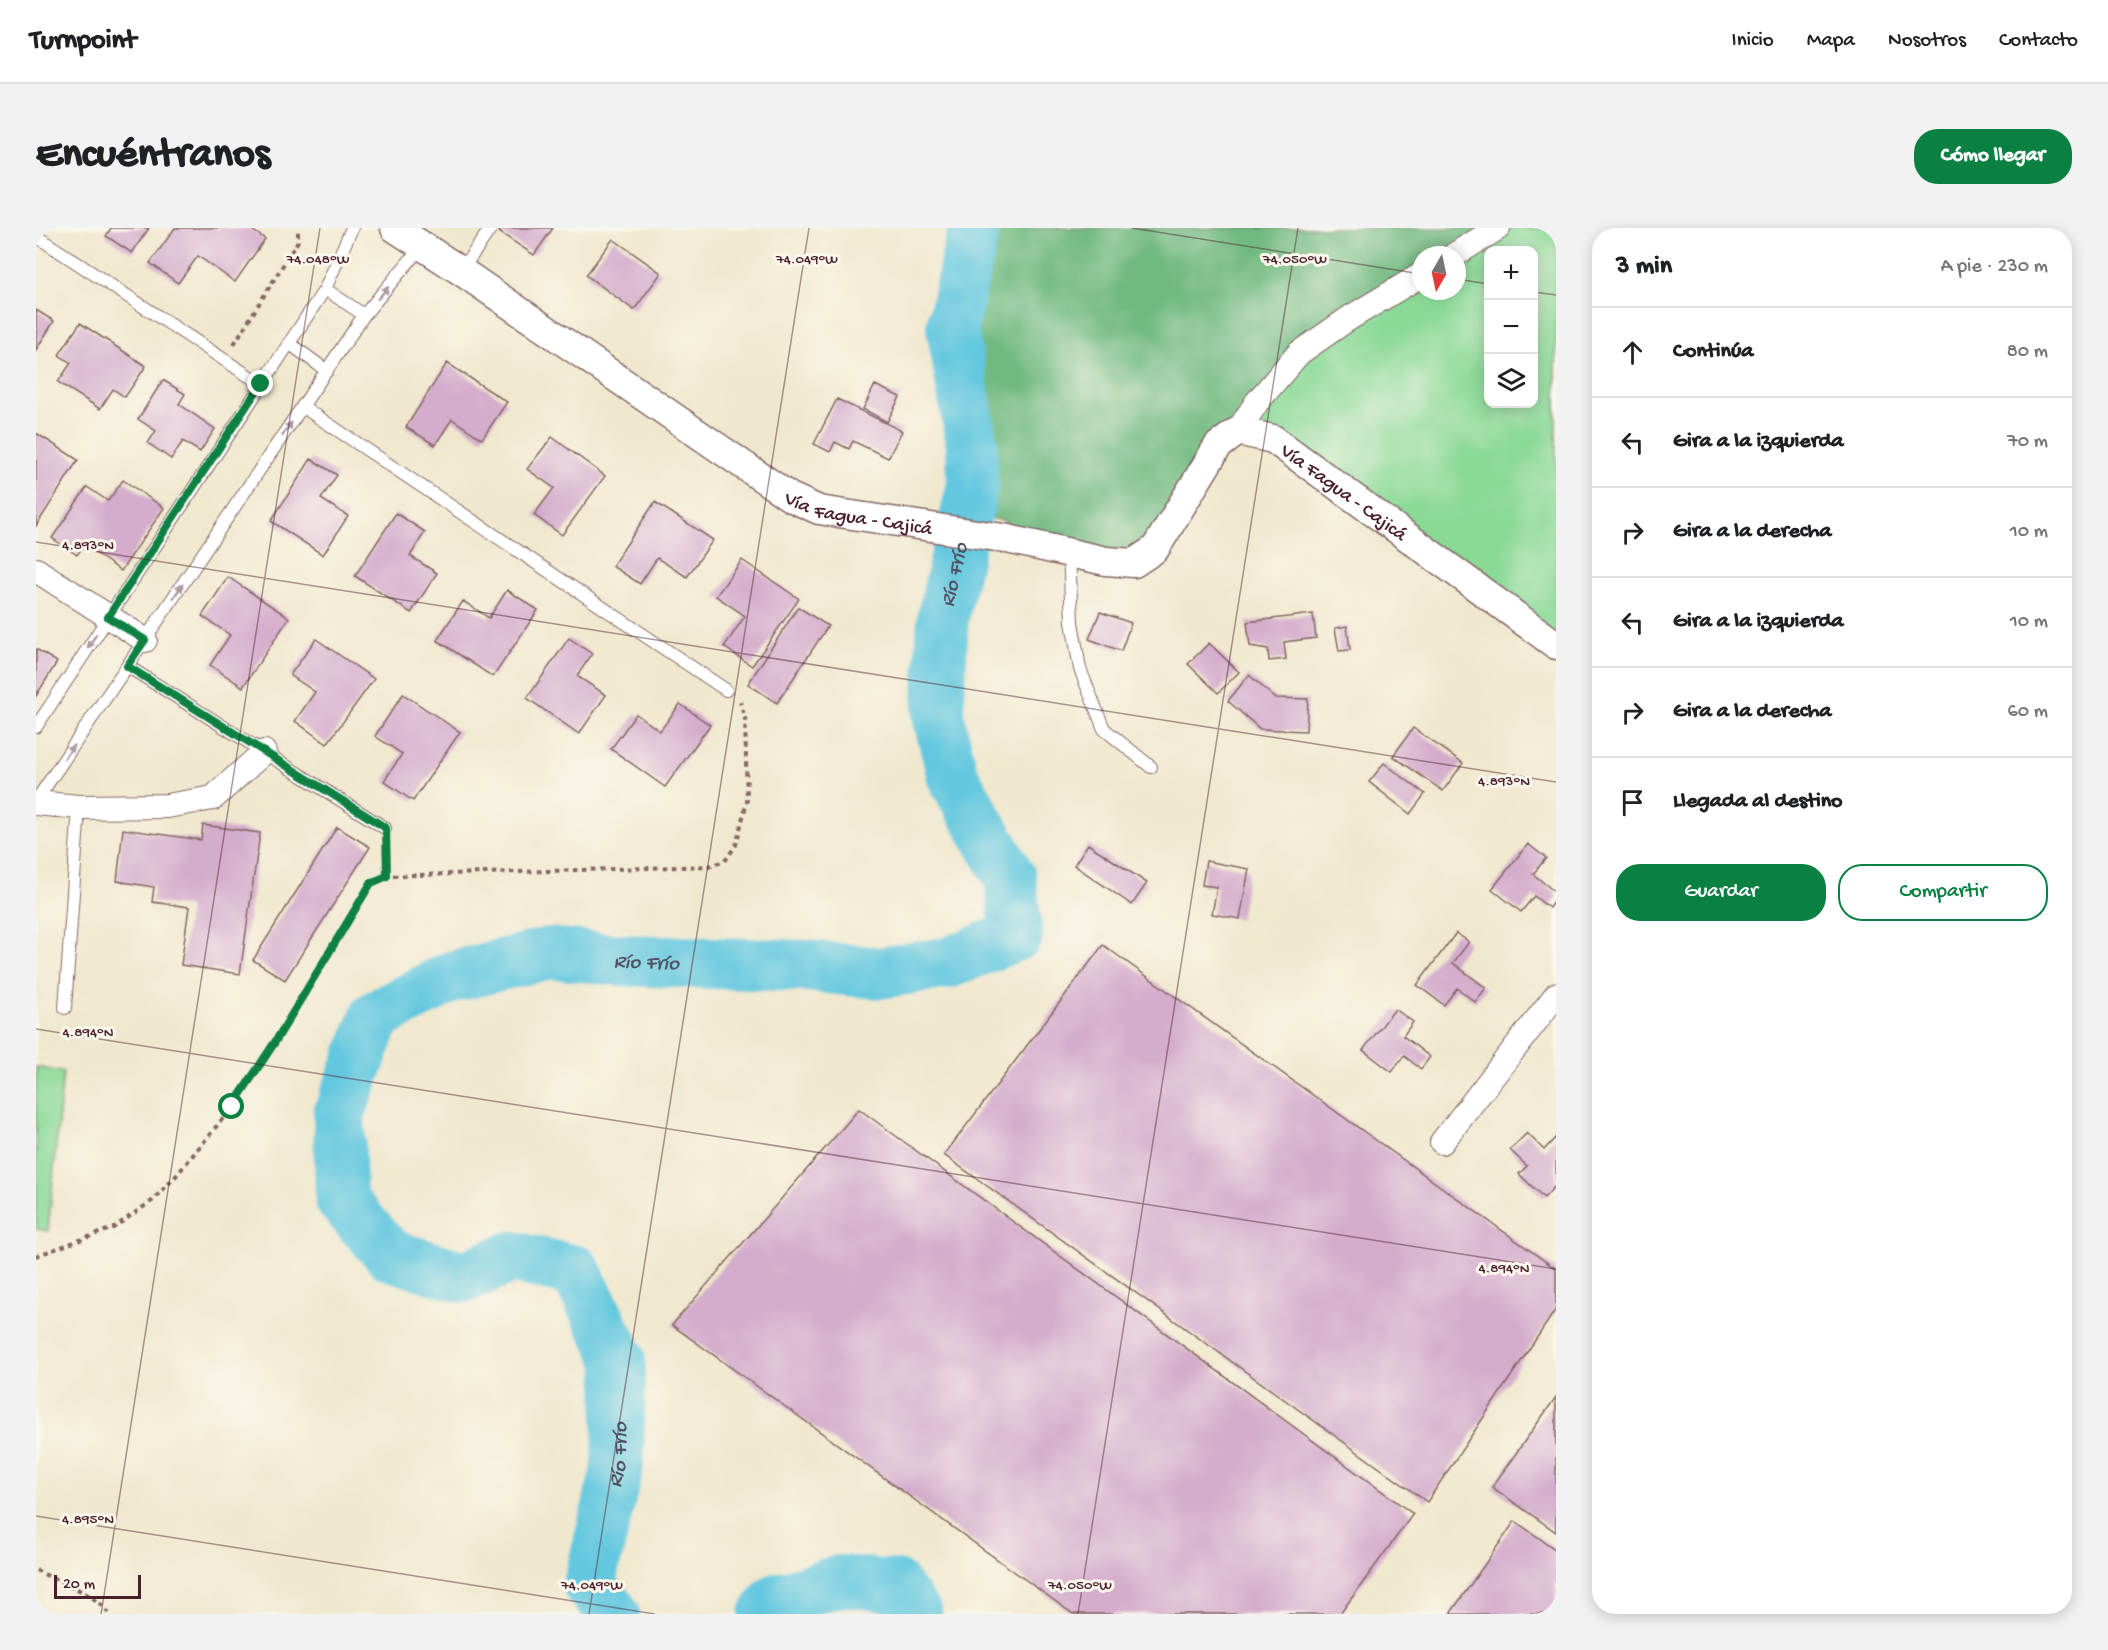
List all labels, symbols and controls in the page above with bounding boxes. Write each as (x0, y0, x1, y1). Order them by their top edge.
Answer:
text: Turnpoint (30, 25, 136, 58)
text: Inicio (1732, 29, 1774, 54)
text: Mapa (1807, 29, 1855, 54)
text: Nosotros (1888, 29, 1966, 54)
text: Contacto (1999, 29, 2078, 54)
button: Cómo llegar (1914, 129, 2072, 184)
text: Encuéntranos (36, 132, 270, 181)
north arrow (1412, 246, 1466, 300)
map controls (1484, 246, 1538, 408)
button: + (1484, 246, 1538, 300)
text: 74.048°W (286, 251, 350, 269)
text: 74.049°W (775, 251, 838, 269)
text: 74.050°W (1262, 251, 1327, 269)
text: 3 min (1616, 252, 1672, 283)
text: A pie · 230 m (1941, 256, 2048, 279)
one-way arrow (376, 285, 390, 300)
button: − (1484, 300, 1538, 354)
icon: ahead (1616, 336, 1649, 369)
text: Continúa (1673, 339, 1754, 365)
text: 80 m (2007, 341, 2048, 364)
button: layers (1484, 354, 1538, 408)
route end (247, 370, 273, 396)
one-way arrow (281, 422, 293, 438)
icon: left (1616, 426, 1649, 459)
text: Gira a la izquierda (1673, 429, 1844, 455)
text: 70 m (2007, 431, 2048, 454)
street label: Vía Fagua - Cajicá (1274, 440, 1411, 548)
street label: Vía Fagua - Cajicá (779, 488, 934, 542)
icon: right (1616, 516, 1649, 549)
text: Gira a la derecha (1673, 519, 1831, 545)
text: 10 m (2010, 521, 2048, 544)
text: 4.893°N (62, 537, 114, 555)
water label: Río Frío (937, 540, 976, 610)
one-way arrow (172, 583, 184, 599)
icon: left (1616, 606, 1649, 639)
text: Gira a la izquierda (1673, 609, 1844, 635)
text: 10 m (2010, 611, 2048, 634)
one-way arrow (86, 633, 98, 649)
icon: right (1616, 696, 1649, 729)
text: Gira a la derecha (1673, 699, 1831, 725)
text: 60 m (2008, 701, 2048, 724)
one-way arrow (63, 745, 75, 761)
text: 4.893°N (1478, 773, 1530, 791)
icon: arrive (1616, 786, 1649, 819)
text: Llegada al destino (1673, 789, 1843, 815)
button: Guardar (1616, 864, 1826, 921)
button: Compartir (1838, 864, 2048, 921)
water label: Río Frío (612, 950, 681, 978)
text: 4.894°N (62, 1024, 114, 1042)
route start (218, 1093, 244, 1119)
text: 4.894°N (1478, 1260, 1530, 1278)
water label: Río Frío (604, 1421, 635, 1490)
text: 4.895°N (62, 1511, 114, 1529)
scale bar (54, 1572, 141, 1600)
text: 20 m (63, 1576, 95, 1595)
text: 74.049°W (560, 1577, 623, 1595)
text: 74.050°W (1047, 1577, 1112, 1595)

